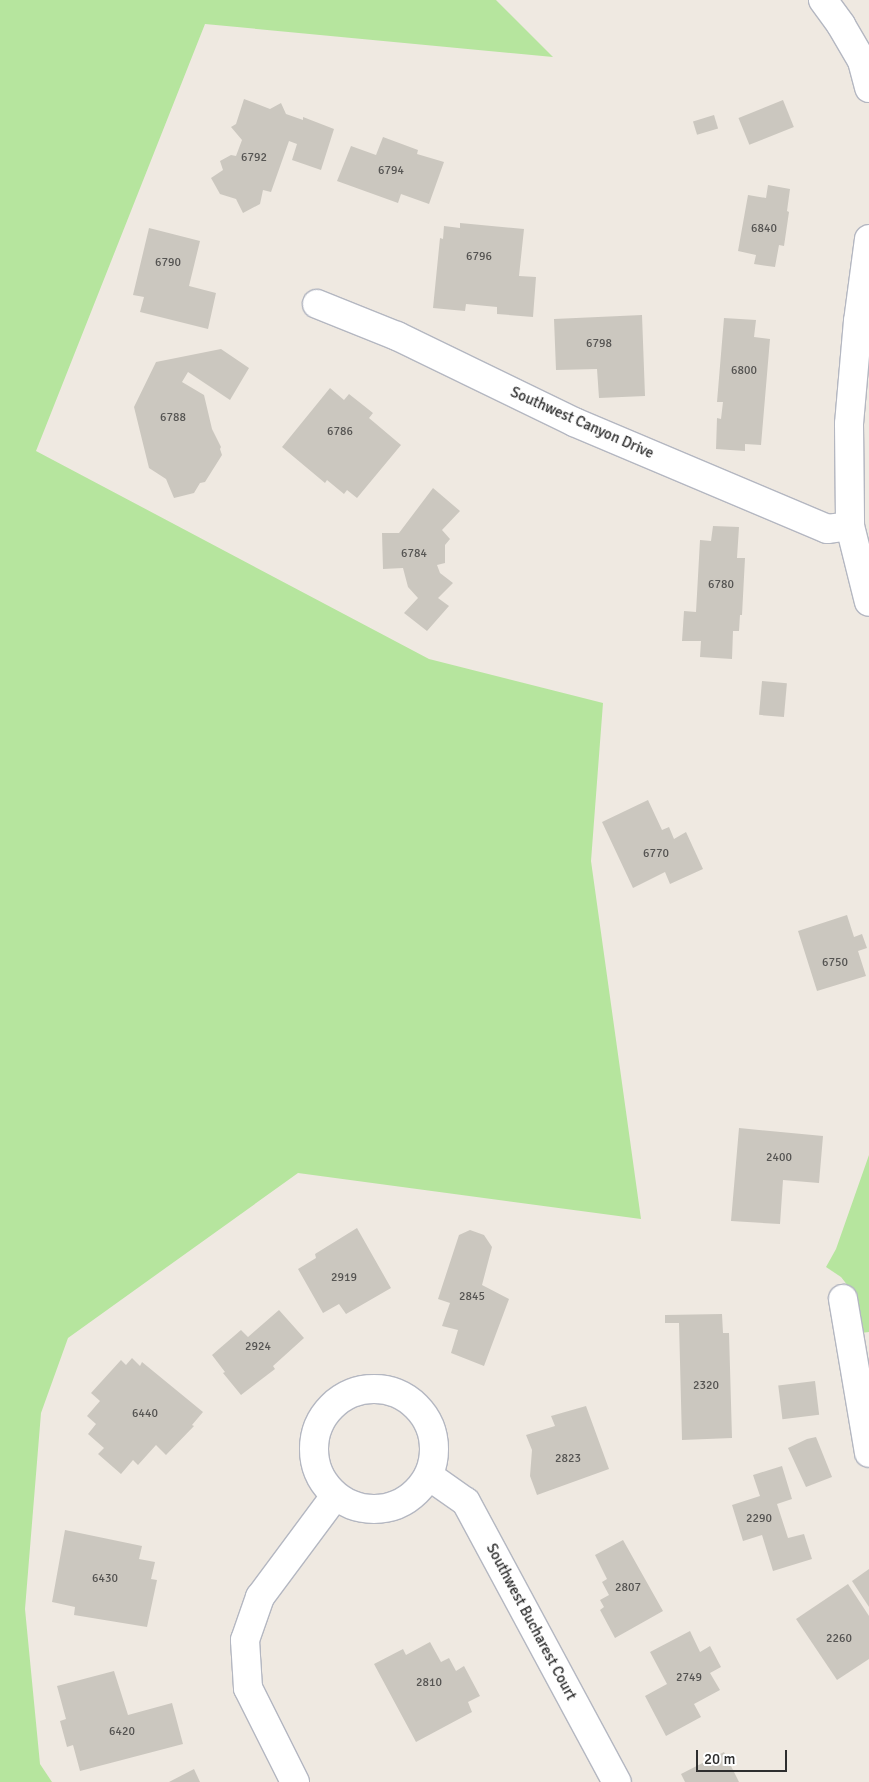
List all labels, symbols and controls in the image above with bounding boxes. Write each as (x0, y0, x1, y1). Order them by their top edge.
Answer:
house number: 6792 (241, 151, 267, 165)
house number: 6794 (378, 164, 404, 178)
house number: 6840 (751, 222, 777, 236)
house number: 6796 (466, 250, 492, 264)
house number: 6790 (155, 256, 181, 270)
house number: 6798 (586, 337, 612, 351)
house number: 6800 (731, 364, 757, 378)
street label: Southwest Canyon Drive (508, 383, 656, 463)
house number: 6788 (160, 411, 186, 425)
house number: 6786 (327, 425, 353, 439)
house number: 6784 (401, 547, 427, 561)
house number: 6780 (708, 578, 734, 592)
house number: 6770 (643, 847, 669, 861)
house number: 6750 (822, 956, 848, 970)
house number: 2400 (766, 1151, 792, 1165)
house number: 2919 (331, 1271, 357, 1285)
house number: 2845 (459, 1290, 485, 1304)
house number: 2924 (245, 1340, 271, 1354)
house number: 2320 (693, 1379, 719, 1393)
house number: 6440 (132, 1407, 158, 1421)
house number: 2823 (555, 1452, 581, 1466)
house number: 2290 (746, 1512, 772, 1526)
street label: Southwest Bucharest Court (482, 1541, 580, 1703)
house number: 6430 (92, 1572, 118, 1586)
house number: 2807 (615, 1581, 641, 1595)
house number: 2260 (826, 1632, 852, 1646)
house number: 2749 (676, 1671, 702, 1685)
house number: 2810 (416, 1676, 442, 1690)
house number: 6420 (109, 1725, 135, 1739)
scale bar (699, 1740, 790, 1772)
text: 20 m (704, 1750, 735, 1768)

